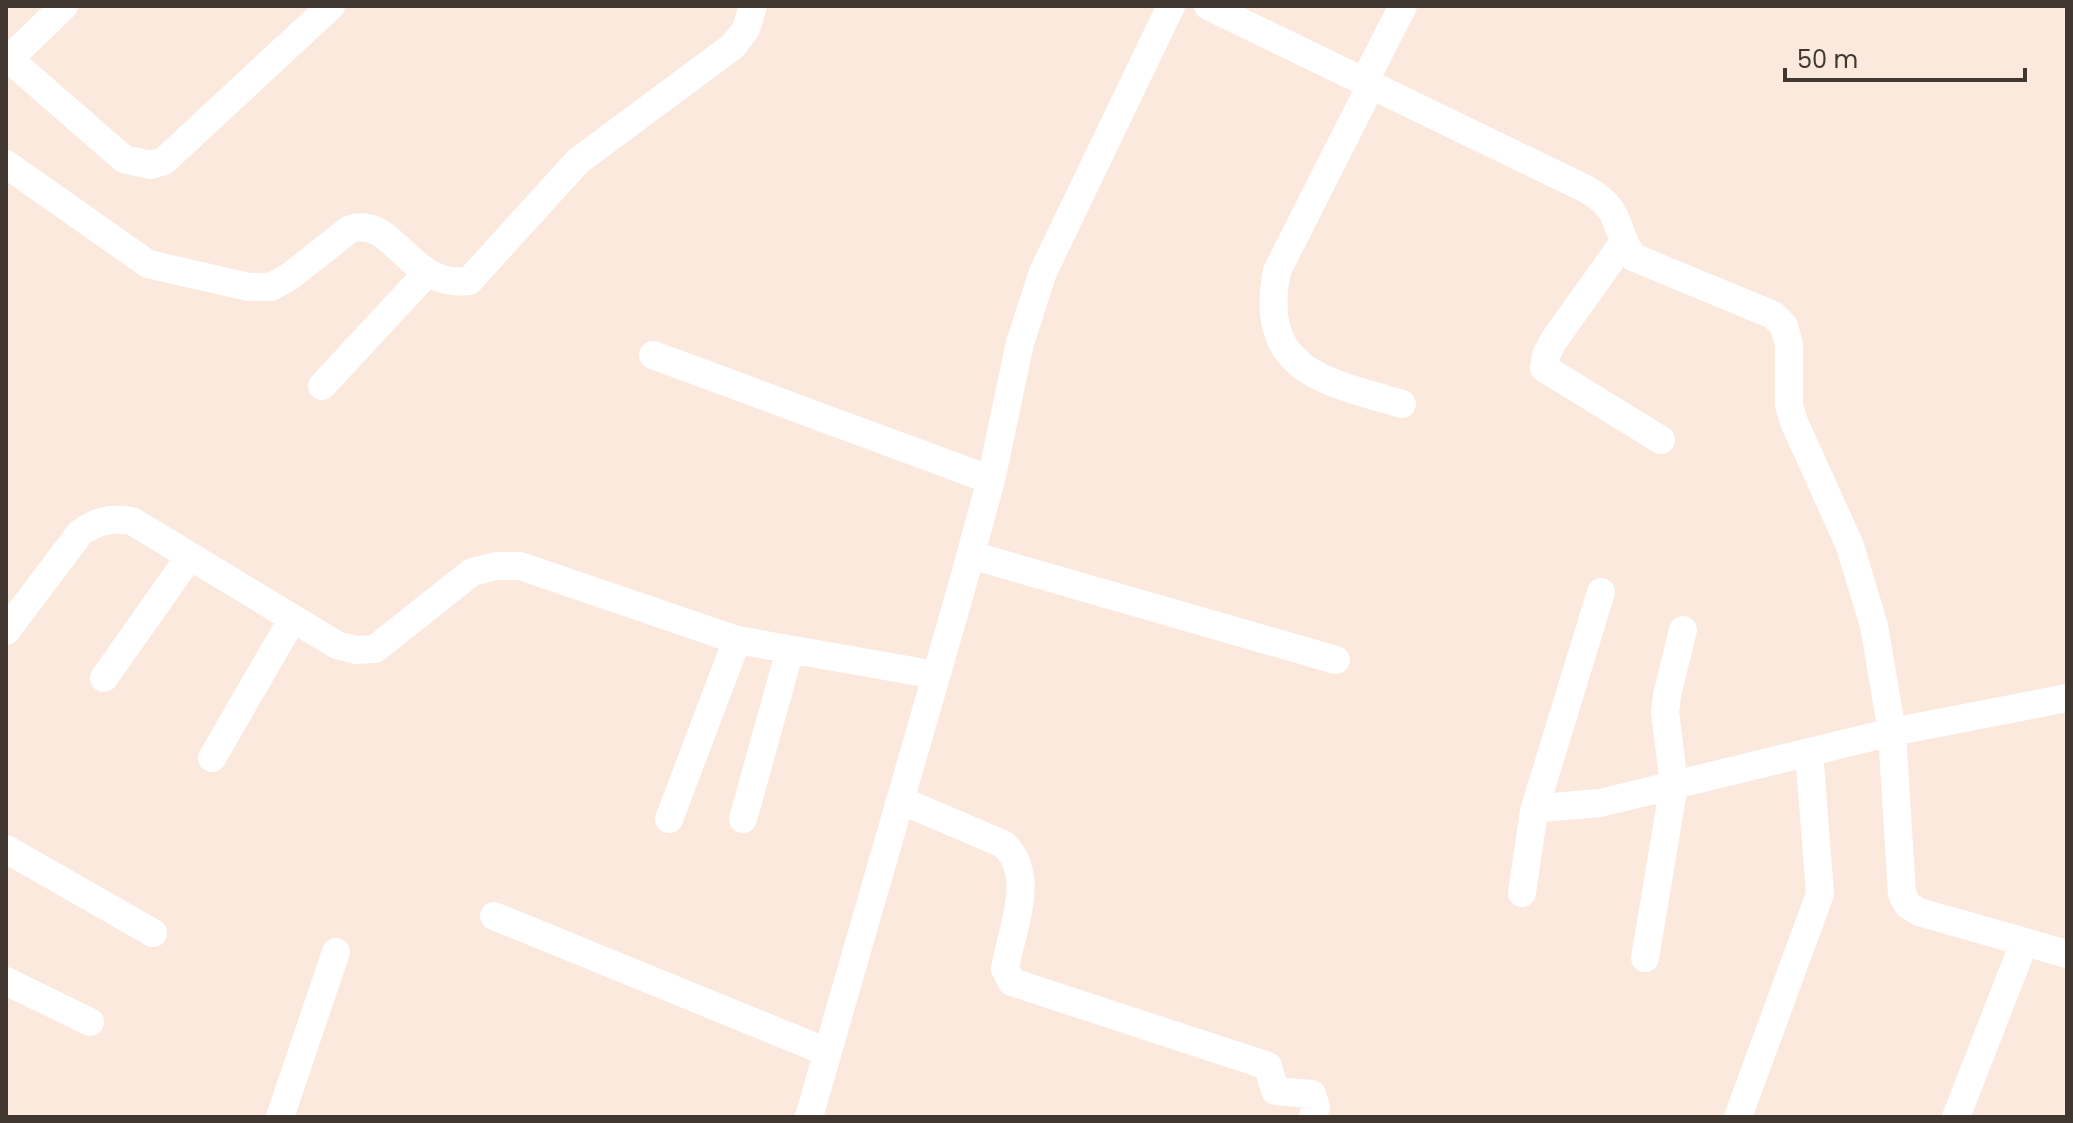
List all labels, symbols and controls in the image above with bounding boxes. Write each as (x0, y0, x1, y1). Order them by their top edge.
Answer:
scale bar (1785, 32, 2025, 82)
text: 50 m (1797, 43, 1858, 76)

